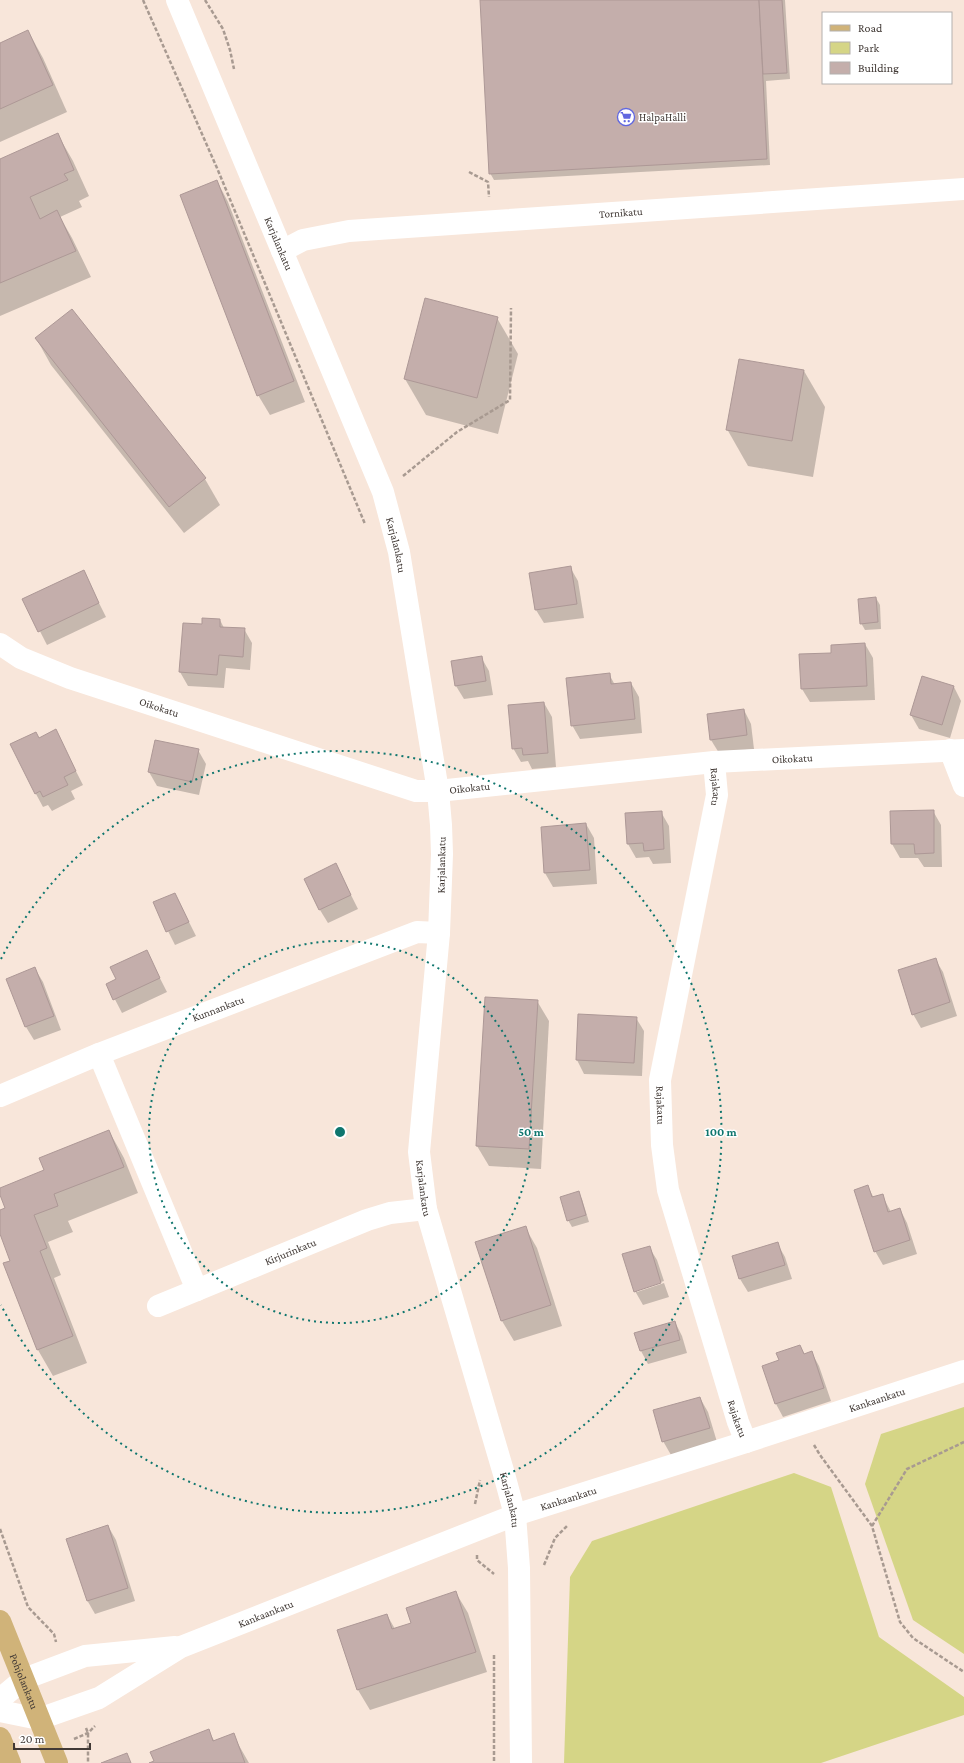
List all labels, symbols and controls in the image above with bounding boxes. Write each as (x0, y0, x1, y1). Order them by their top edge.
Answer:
legend (822, 12, 952, 84)
text: Road (858, 21, 883, 35)
text: Park (858, 41, 880, 55)
text: Building (858, 61, 899, 75)
supermarket icon: HalpaHalli (616, 107, 636, 127)
place label: HalpaHalli (639, 111, 686, 124)
street label: Tornikatu (599, 205, 643, 220)
street label: Karjalankatu (262, 215, 296, 272)
street label: Karjalankatu (384, 516, 408, 574)
street label: Oikokatu (138, 695, 181, 719)
street label: Oikokatu (772, 751, 813, 765)
street label: Rajakatu (708, 767, 723, 807)
street label: Oikokatu (449, 780, 491, 796)
street label: Karjalankatu (435, 836, 448, 893)
street label: Kunnankatu (190, 993, 246, 1024)
street label: Rajakatu (653, 1086, 667, 1125)
centre of rings (333, 1125, 347, 1139)
text: 50 m (518, 1125, 545, 1139)
text: 100 m (705, 1125, 738, 1139)
street label: Karjalankatu (414, 1159, 434, 1218)
street label: Kirjurinkatu (263, 1236, 318, 1267)
street label: Kankaankatu (847, 1385, 907, 1414)
street label: Rajakatu (726, 1398, 749, 1439)
street label: Karjalankatu (498, 1471, 522, 1528)
street label: Kankaankatu (539, 1484, 598, 1513)
street label: Kankaankatu (236, 1597, 295, 1630)
street label: Pohjolankatu (8, 1652, 41, 1711)
scale bar (14, 1725, 90, 1751)
text: 20 m (20, 1732, 45, 1746)

